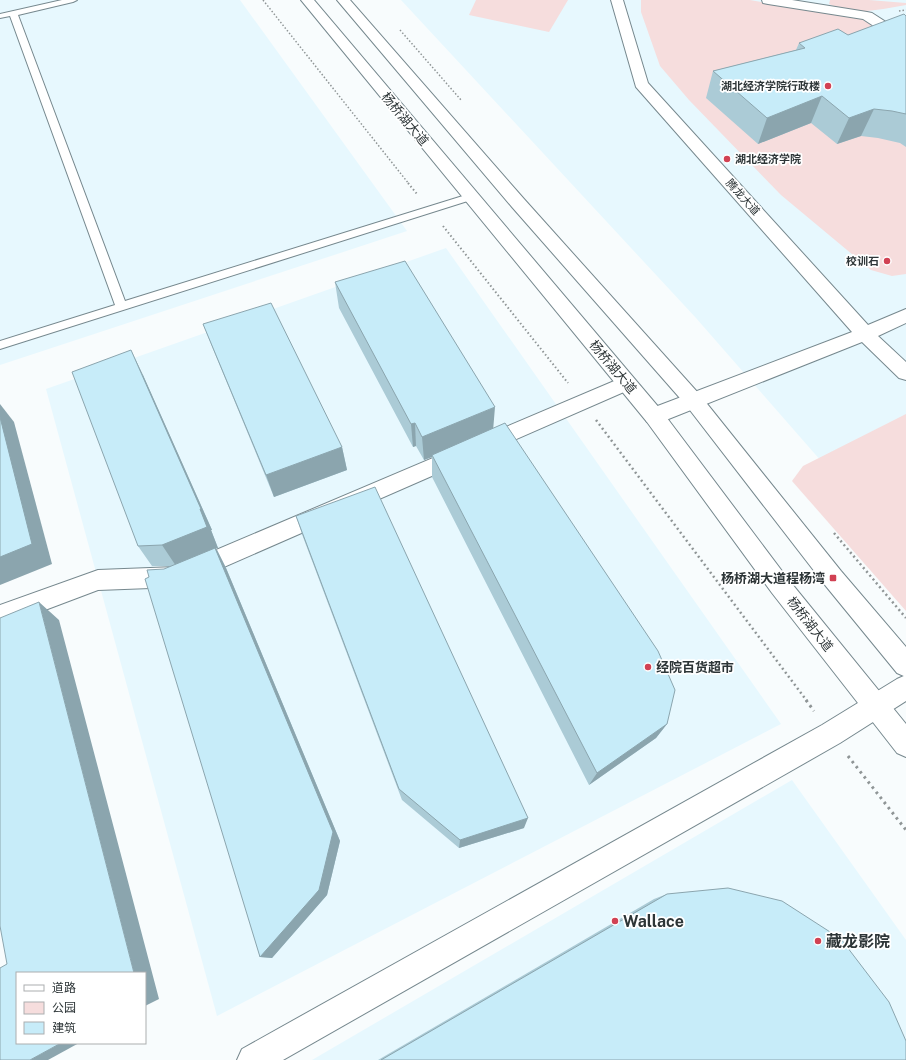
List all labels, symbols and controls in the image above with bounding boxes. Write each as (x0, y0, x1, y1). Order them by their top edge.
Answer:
place label: 湖北经济学院行政楼 (721, 80, 820, 92)
marker: 湖北经济学院行政楼 (823, 81, 833, 91)
street label: 杨桥湖大道 (378, 89, 432, 149)
place label: 湖北经济学院 (735, 153, 801, 165)
marker: 湖北经济学院 (722, 154, 732, 164)
street label: 腾龙大道 (724, 177, 762, 217)
place label: 校训石 (846, 255, 879, 267)
marker: 校训石 (882, 256, 892, 266)
street label: 杨桥湖大道 (586, 337, 640, 397)
place label: 杨桥湖大道程杨湾 (721, 571, 825, 586)
marker: 杨桥湖大道程杨湾 (828, 573, 838, 583)
street label: 杨桥湖大道 (784, 594, 836, 654)
place label: 经院百货超市 (656, 660, 734, 675)
marker: 经院百货超市 (643, 662, 653, 672)
place label: Wallace (623, 912, 684, 931)
marker: Wallace (610, 916, 620, 926)
place label: 藏龙影院 (826, 932, 890, 951)
marker: 藏龙影院 (813, 936, 823, 946)
legend (16, 972, 146, 1044)
text: 道路 (52, 981, 76, 995)
text: 公园 (52, 1001, 76, 1015)
text: 建筑 (52, 1021, 76, 1035)

